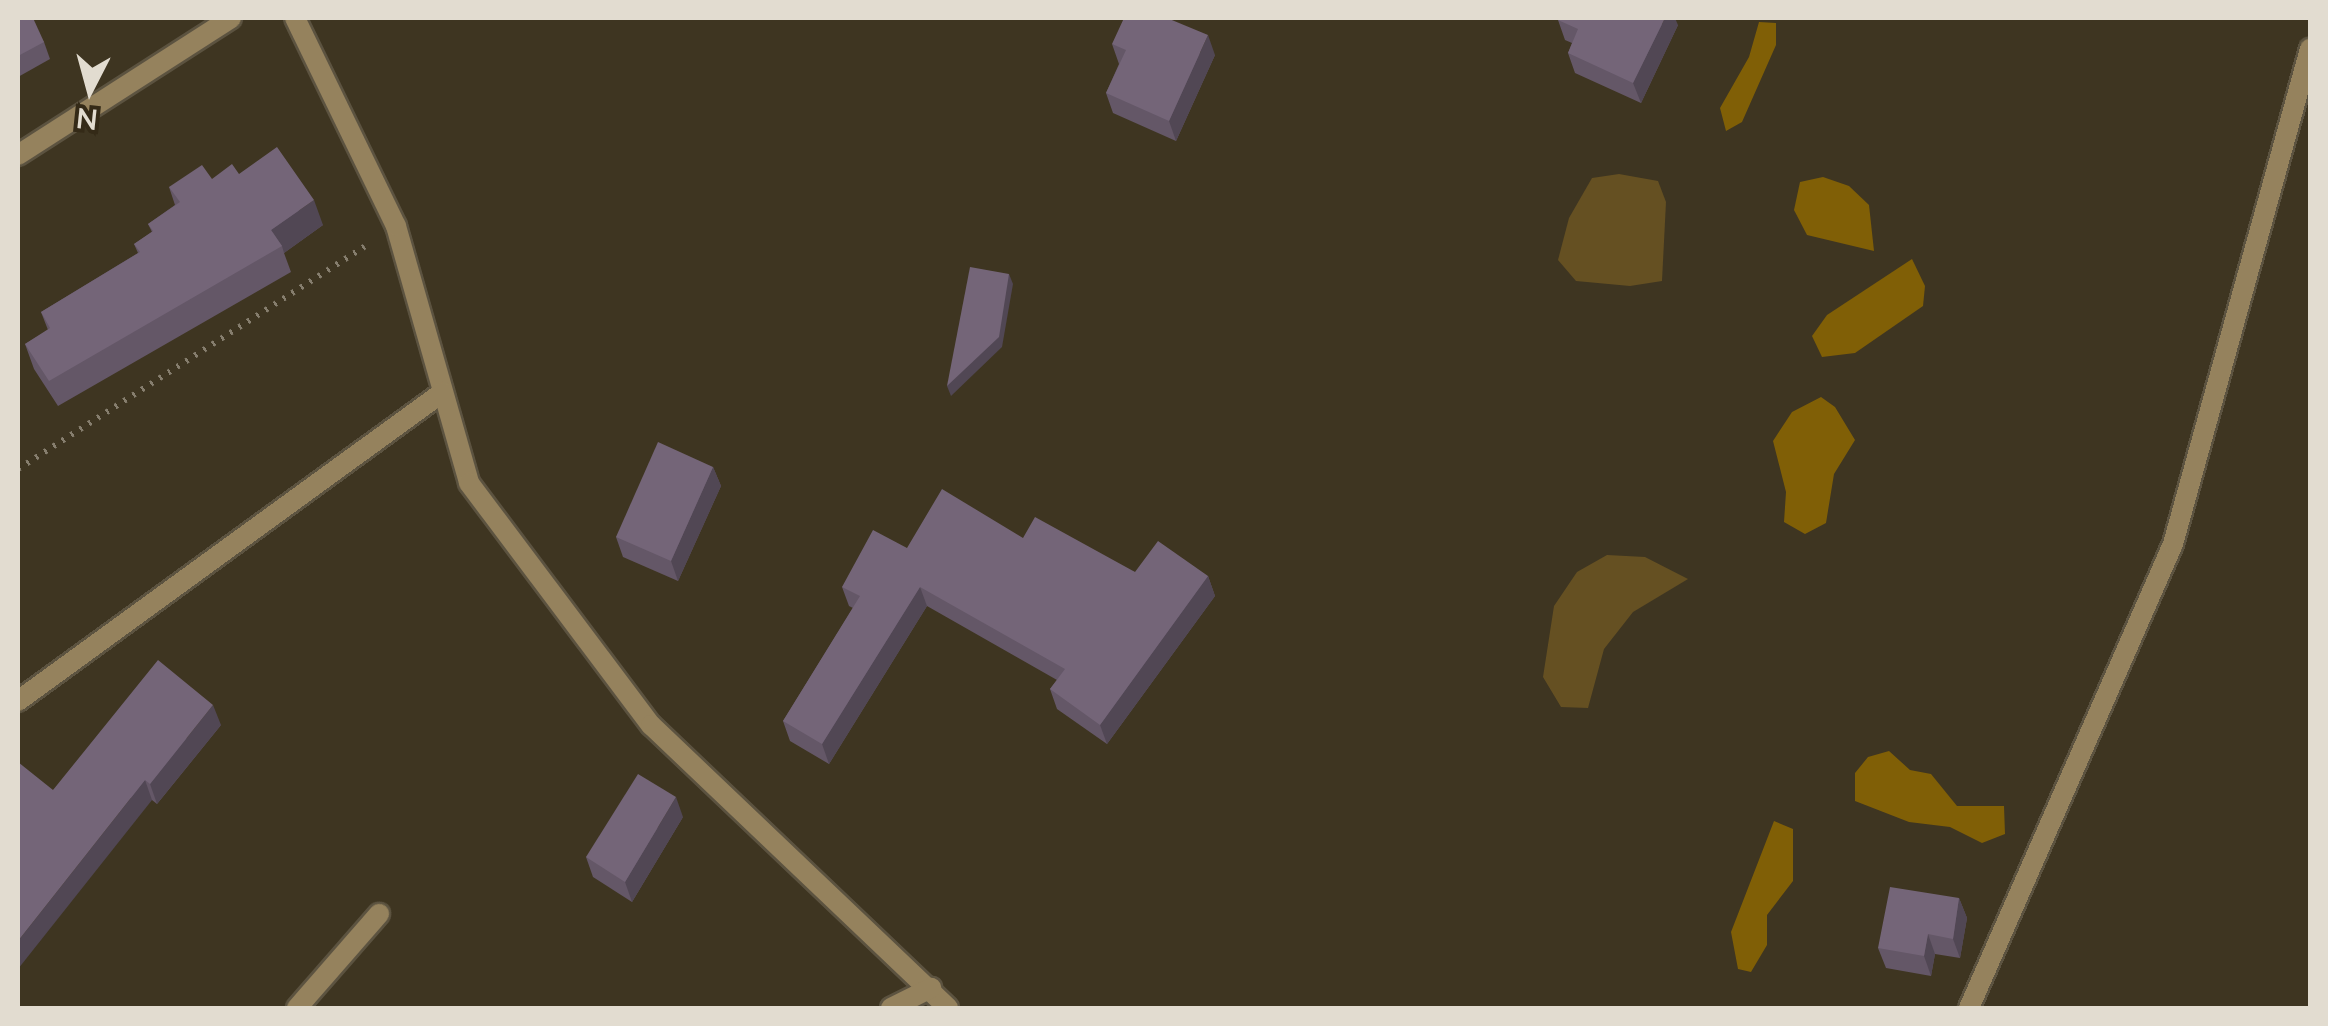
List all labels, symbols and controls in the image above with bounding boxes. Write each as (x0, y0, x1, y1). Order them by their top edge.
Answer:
north arrow (40, 40, 140, 140)
text: N (74, 102, 99, 138)

